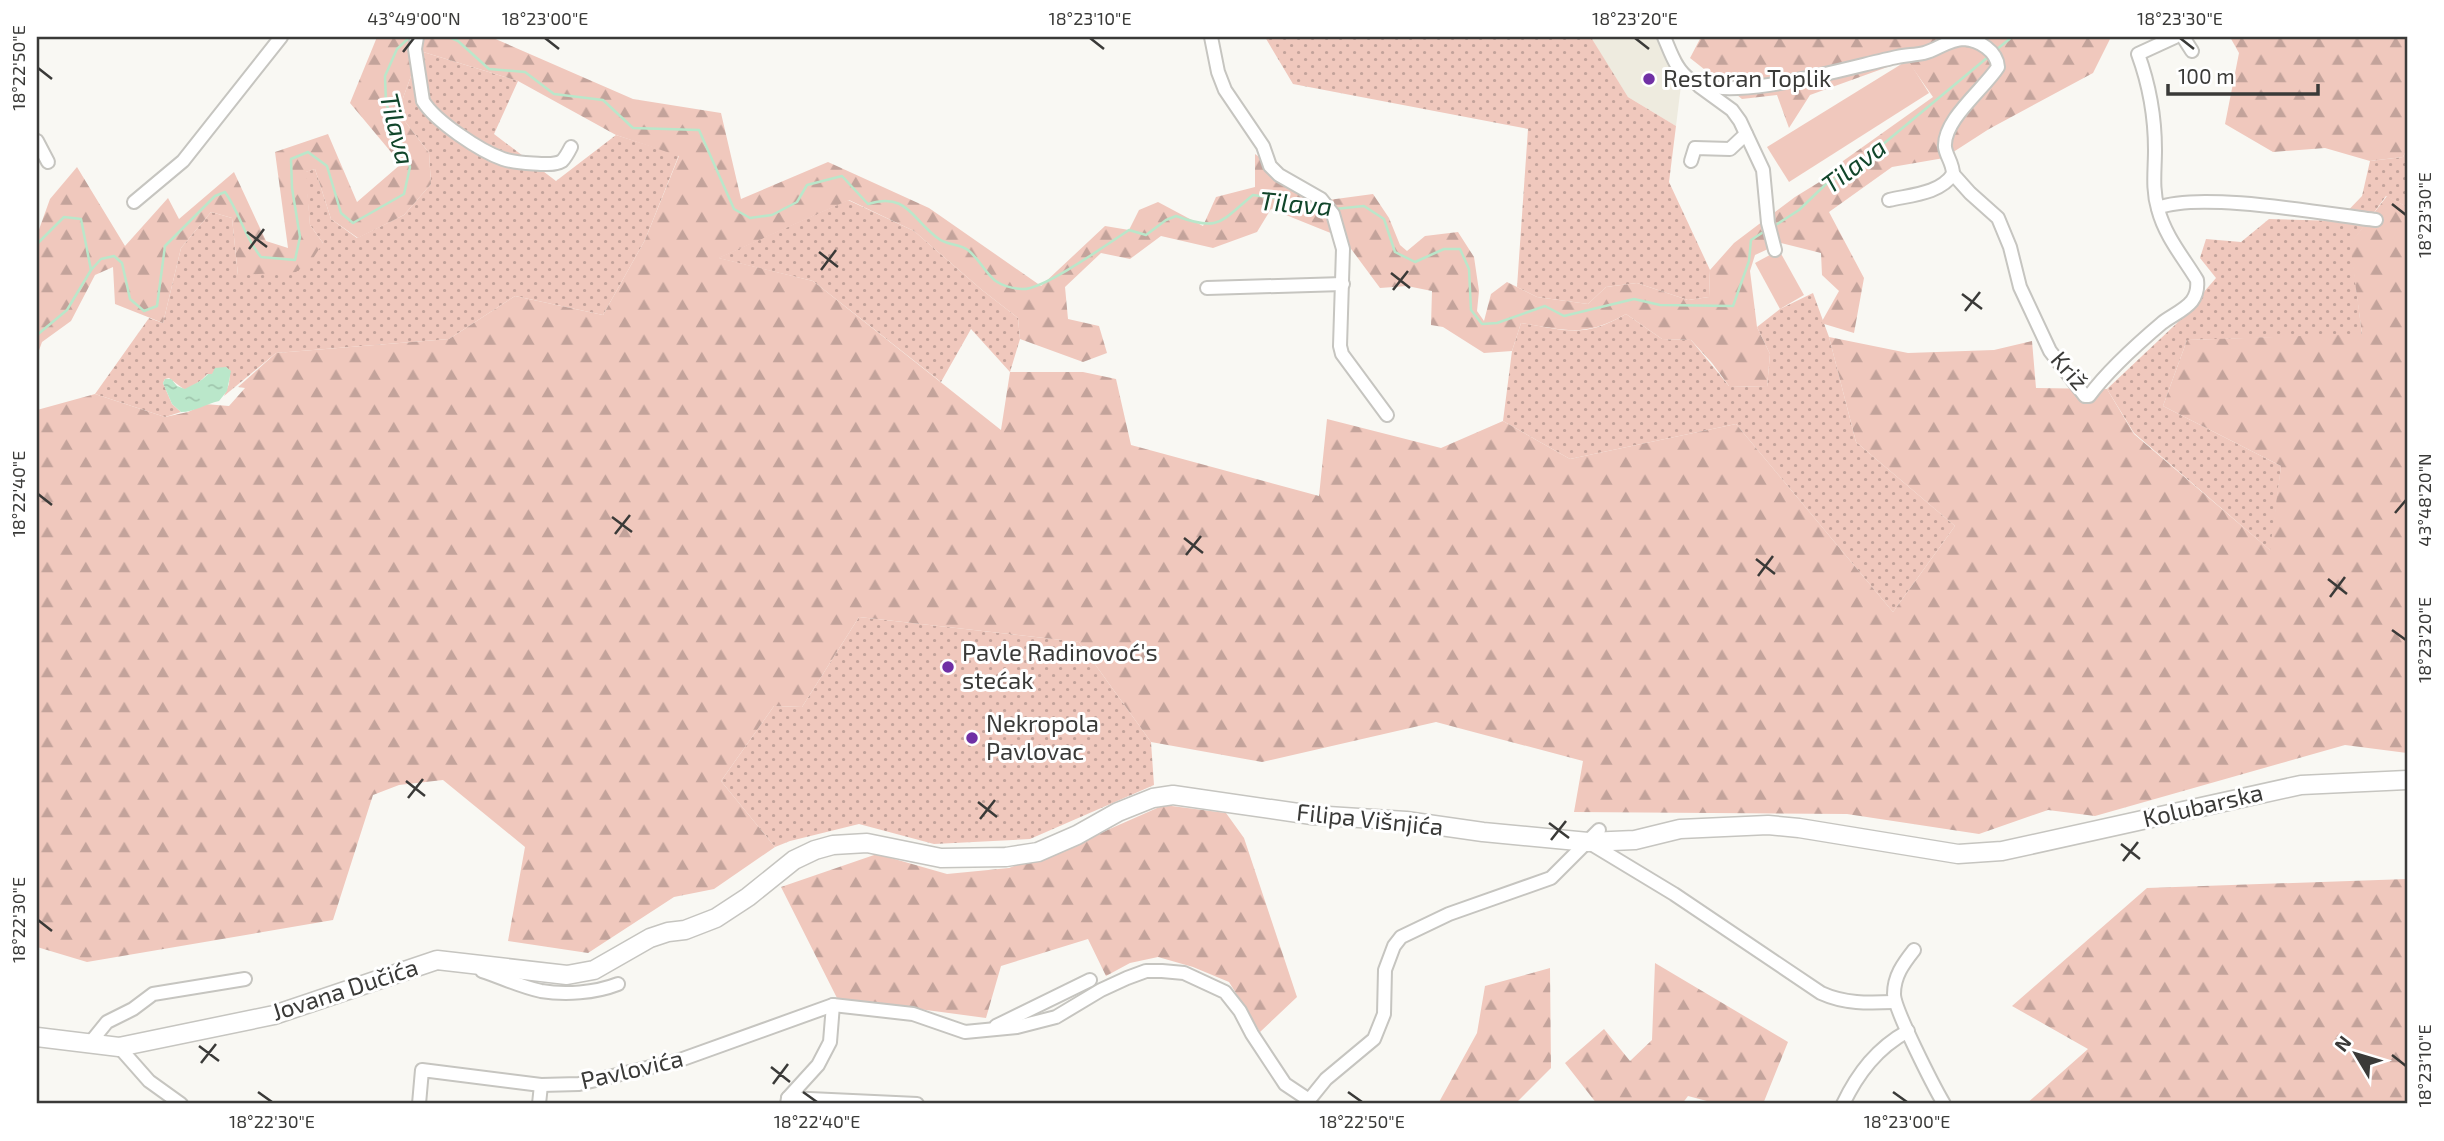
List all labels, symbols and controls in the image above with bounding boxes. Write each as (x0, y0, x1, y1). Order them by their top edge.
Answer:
text: 43°49'00"N (367, 7, 461, 29)
text: 18°23'00"E (502, 7, 588, 29)
text: 18°23'10"E (1049, 7, 1131, 29)
text: 18°23'20"E (1592, 7, 1678, 29)
text: 18°23'30"E (2137, 7, 2223, 29)
text: 18°22'50"E (7, 25, 29, 111)
scale bar (2168, 52, 2318, 96)
place label: Restoran Toplik (1663, 63, 1831, 92)
text: 100 m (2178, 63, 2235, 88)
marker: Restoran Toplik (1641, 71, 1657, 87)
water label: Tilava (375, 90, 422, 168)
water label: Tilava (1815, 131, 1891, 199)
text: 18°23'30"E (2413, 172, 2435, 258)
water label: Tilava (1259, 184, 1334, 221)
street label: Križ (2045, 345, 2095, 395)
text: 18°22'40"E (7, 451, 29, 537)
text: 43°48'20"N (2413, 453, 2435, 547)
text: 18°23'20"E (2413, 597, 2435, 683)
place label: Pavle Radinovoć's stećak (962, 637, 1158, 694)
marker: Pavle Radinovoć's stećak (940, 659, 956, 675)
place label: Nekropola Pavlovac (986, 708, 1099, 765)
marker: Nekropola Pavlovac (964, 730, 980, 746)
street label: Kolubarska (2140, 777, 2266, 832)
street label: Filipa Višnjića (1295, 796, 1445, 841)
text: 18°22'30"E (7, 877, 29, 963)
street label: Jovana Dučića (268, 951, 421, 1026)
north arrow (2322, 1018, 2392, 1088)
text: 18°23'10"E (2413, 1025, 2435, 1107)
text: N (2329, 1031, 2355, 1056)
street label: Pavlovića (578, 1043, 686, 1094)
text: 18°22'30"E (229, 1110, 315, 1132)
text: 18°22'40"E (774, 1110, 860, 1132)
text: 18°22'50"E (1319, 1110, 1405, 1132)
text: 18°23'00"E (1864, 1110, 1950, 1132)

